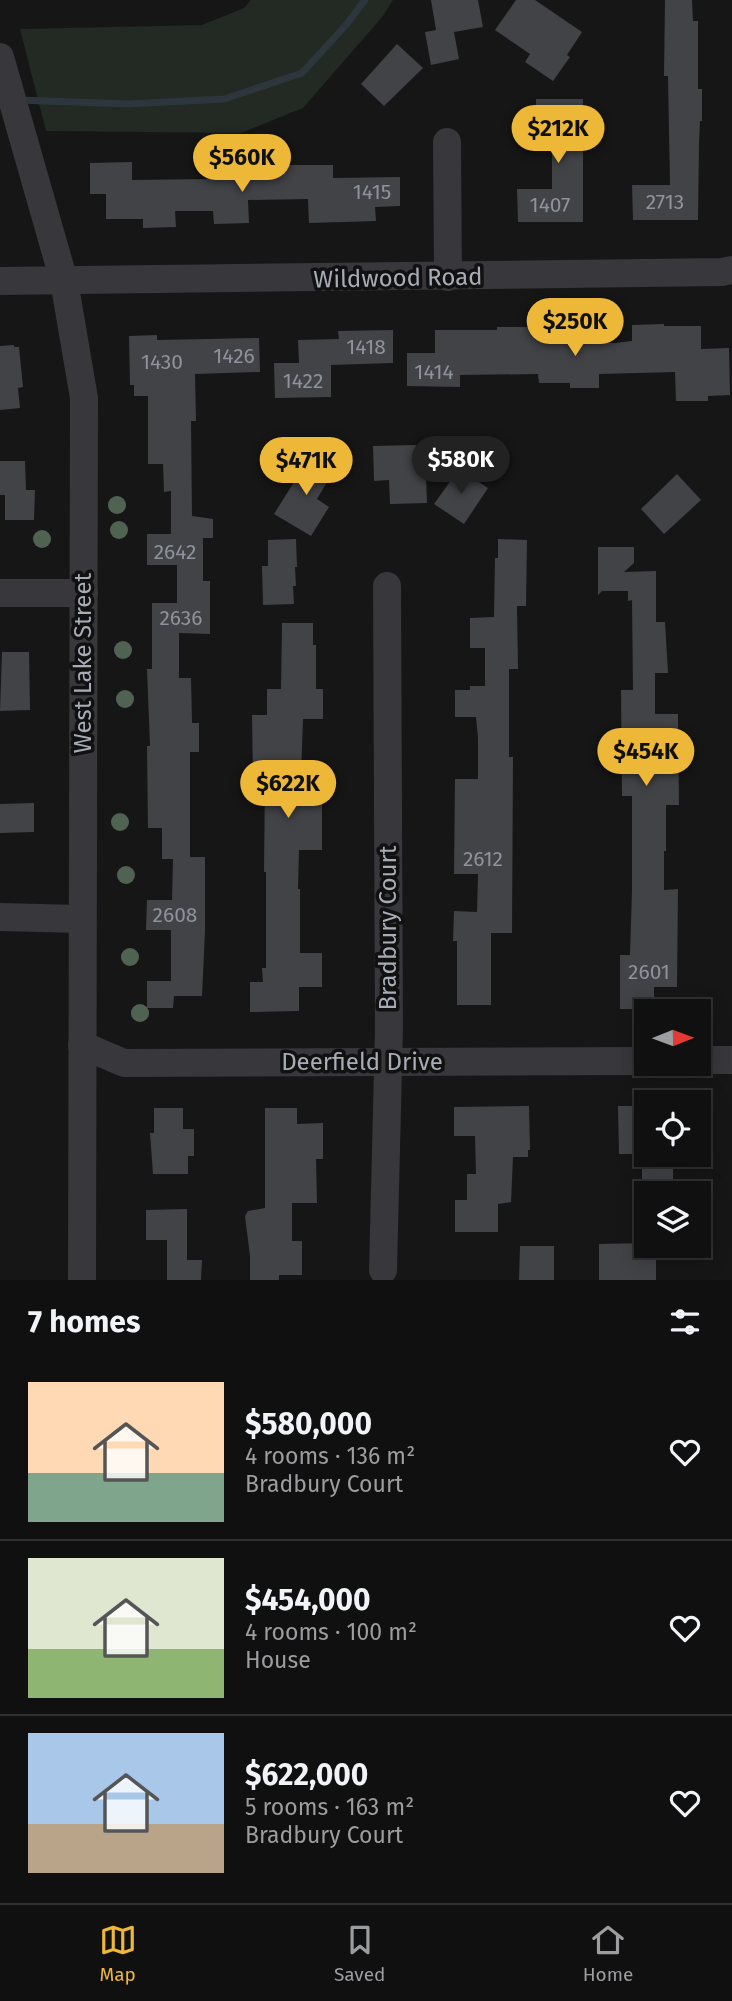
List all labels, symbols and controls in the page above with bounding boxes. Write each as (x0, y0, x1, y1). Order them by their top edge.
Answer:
pin: $212K (509, 106, 607, 165)
text: $212K (528, 114, 588, 142)
pin: $560K (193, 134, 291, 194)
text: $560K (209, 143, 275, 171)
house number: 1415 (353, 179, 391, 205)
house number: 2713 (646, 189, 684, 215)
house number: 1407 (530, 192, 570, 218)
street label: Wildwood Road (313, 263, 483, 293)
pin: $250K (526, 298, 624, 358)
text: $250K (543, 307, 607, 335)
house number: 1418 (346, 334, 386, 360)
house number: 1426 (213, 343, 255, 369)
house number: 1430 (141, 349, 183, 375)
house number: 1414 (414, 359, 454, 385)
house number: 1422 (283, 368, 323, 394)
pin: $580K (412, 436, 510, 496)
pin: $471K (257, 438, 355, 497)
text: $580K (428, 445, 494, 473)
text: $471K (276, 446, 336, 474)
house number: 2642 (154, 539, 196, 565)
street label: West Lake Street (69, 573, 97, 753)
house number: 2636 (159, 605, 203, 631)
pin: $454K (597, 728, 695, 788)
text: $454K (613, 737, 679, 765)
pin: $622K (239, 760, 337, 820)
text: $622K (256, 769, 320, 797)
street label: Bradbury Court (374, 845, 402, 1010)
house number: 2612 (463, 846, 503, 872)
house number: 2608 (153, 902, 197, 928)
house number: 2601 (628, 959, 670, 985)
north arrow (634, 999, 710, 1076)
map controls (634, 999, 711, 1258)
street label: Deerfield Drive (281, 1048, 443, 1076)
button: locate (634, 1090, 711, 1167)
button: layers (634, 1181, 711, 1258)
icon: filters (666, 1303, 704, 1341)
text: 7 homes (28, 1304, 140, 1340)
text: $580,000 (245, 1406, 372, 1442)
icon: home (84, 1410, 168, 1494)
icon: heart (666, 1433, 704, 1471)
text: 4 rooms · 136 m² (245, 1442, 415, 1470)
text: Bradbury Court (245, 1470, 403, 1498)
text: $454,000 (245, 1582, 371, 1618)
icon: home (84, 1586, 168, 1670)
icon: heart (666, 1609, 704, 1647)
text: 4 rooms · 100 m² (245, 1618, 417, 1646)
text: House (245, 1646, 311, 1674)
text: $622,000 (245, 1757, 368, 1793)
icon: home (84, 1761, 168, 1845)
icon: heart (666, 1784, 704, 1822)
text: 5 rooms · 163 m² (245, 1793, 414, 1821)
text: Bradbury Court (245, 1821, 403, 1849)
tab: Map (99, 1921, 137, 1986)
tab: Saved (334, 1921, 385, 1986)
tab: Home (583, 1921, 633, 1986)

